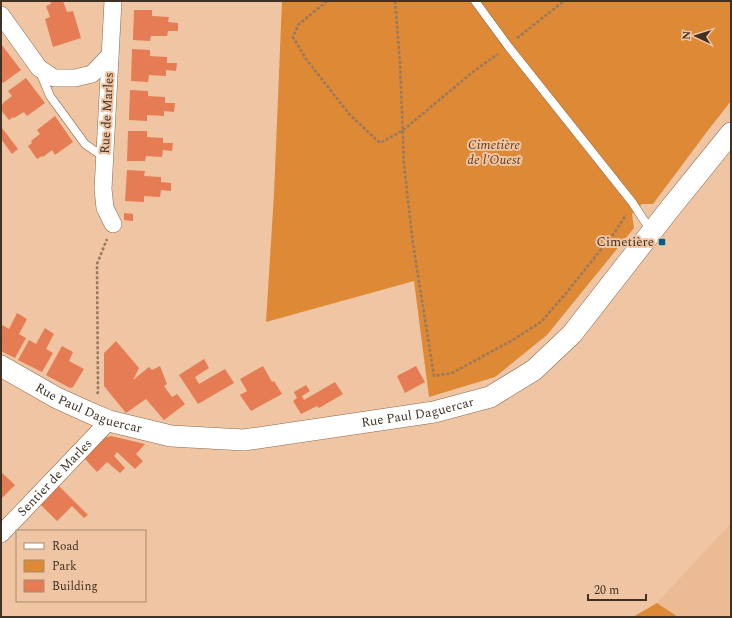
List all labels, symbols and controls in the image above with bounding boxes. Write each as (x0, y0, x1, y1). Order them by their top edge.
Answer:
north arrow (676, 16, 716, 56)
text: N (678, 30, 695, 40)
street label: Rue de Marles (95, 72, 119, 154)
park label: Cimetière de l'Ouest (467, 135, 522, 170)
place label: Cimetière (597, 232, 654, 252)
marker: Cimetière (657, 237, 667, 247)
street label: Rue Paul Daguercar (32, 378, 144, 439)
street label: Rue Paul Daguercar (360, 392, 476, 433)
street label: Sentier de Marles (13, 434, 97, 521)
legend (16, 530, 146, 602)
text: Road (52, 537, 79, 556)
text: Park (52, 557, 77, 576)
scale bar (588, 576, 646, 602)
text: Building (52, 577, 98, 596)
text: 20 m (594, 581, 619, 600)

